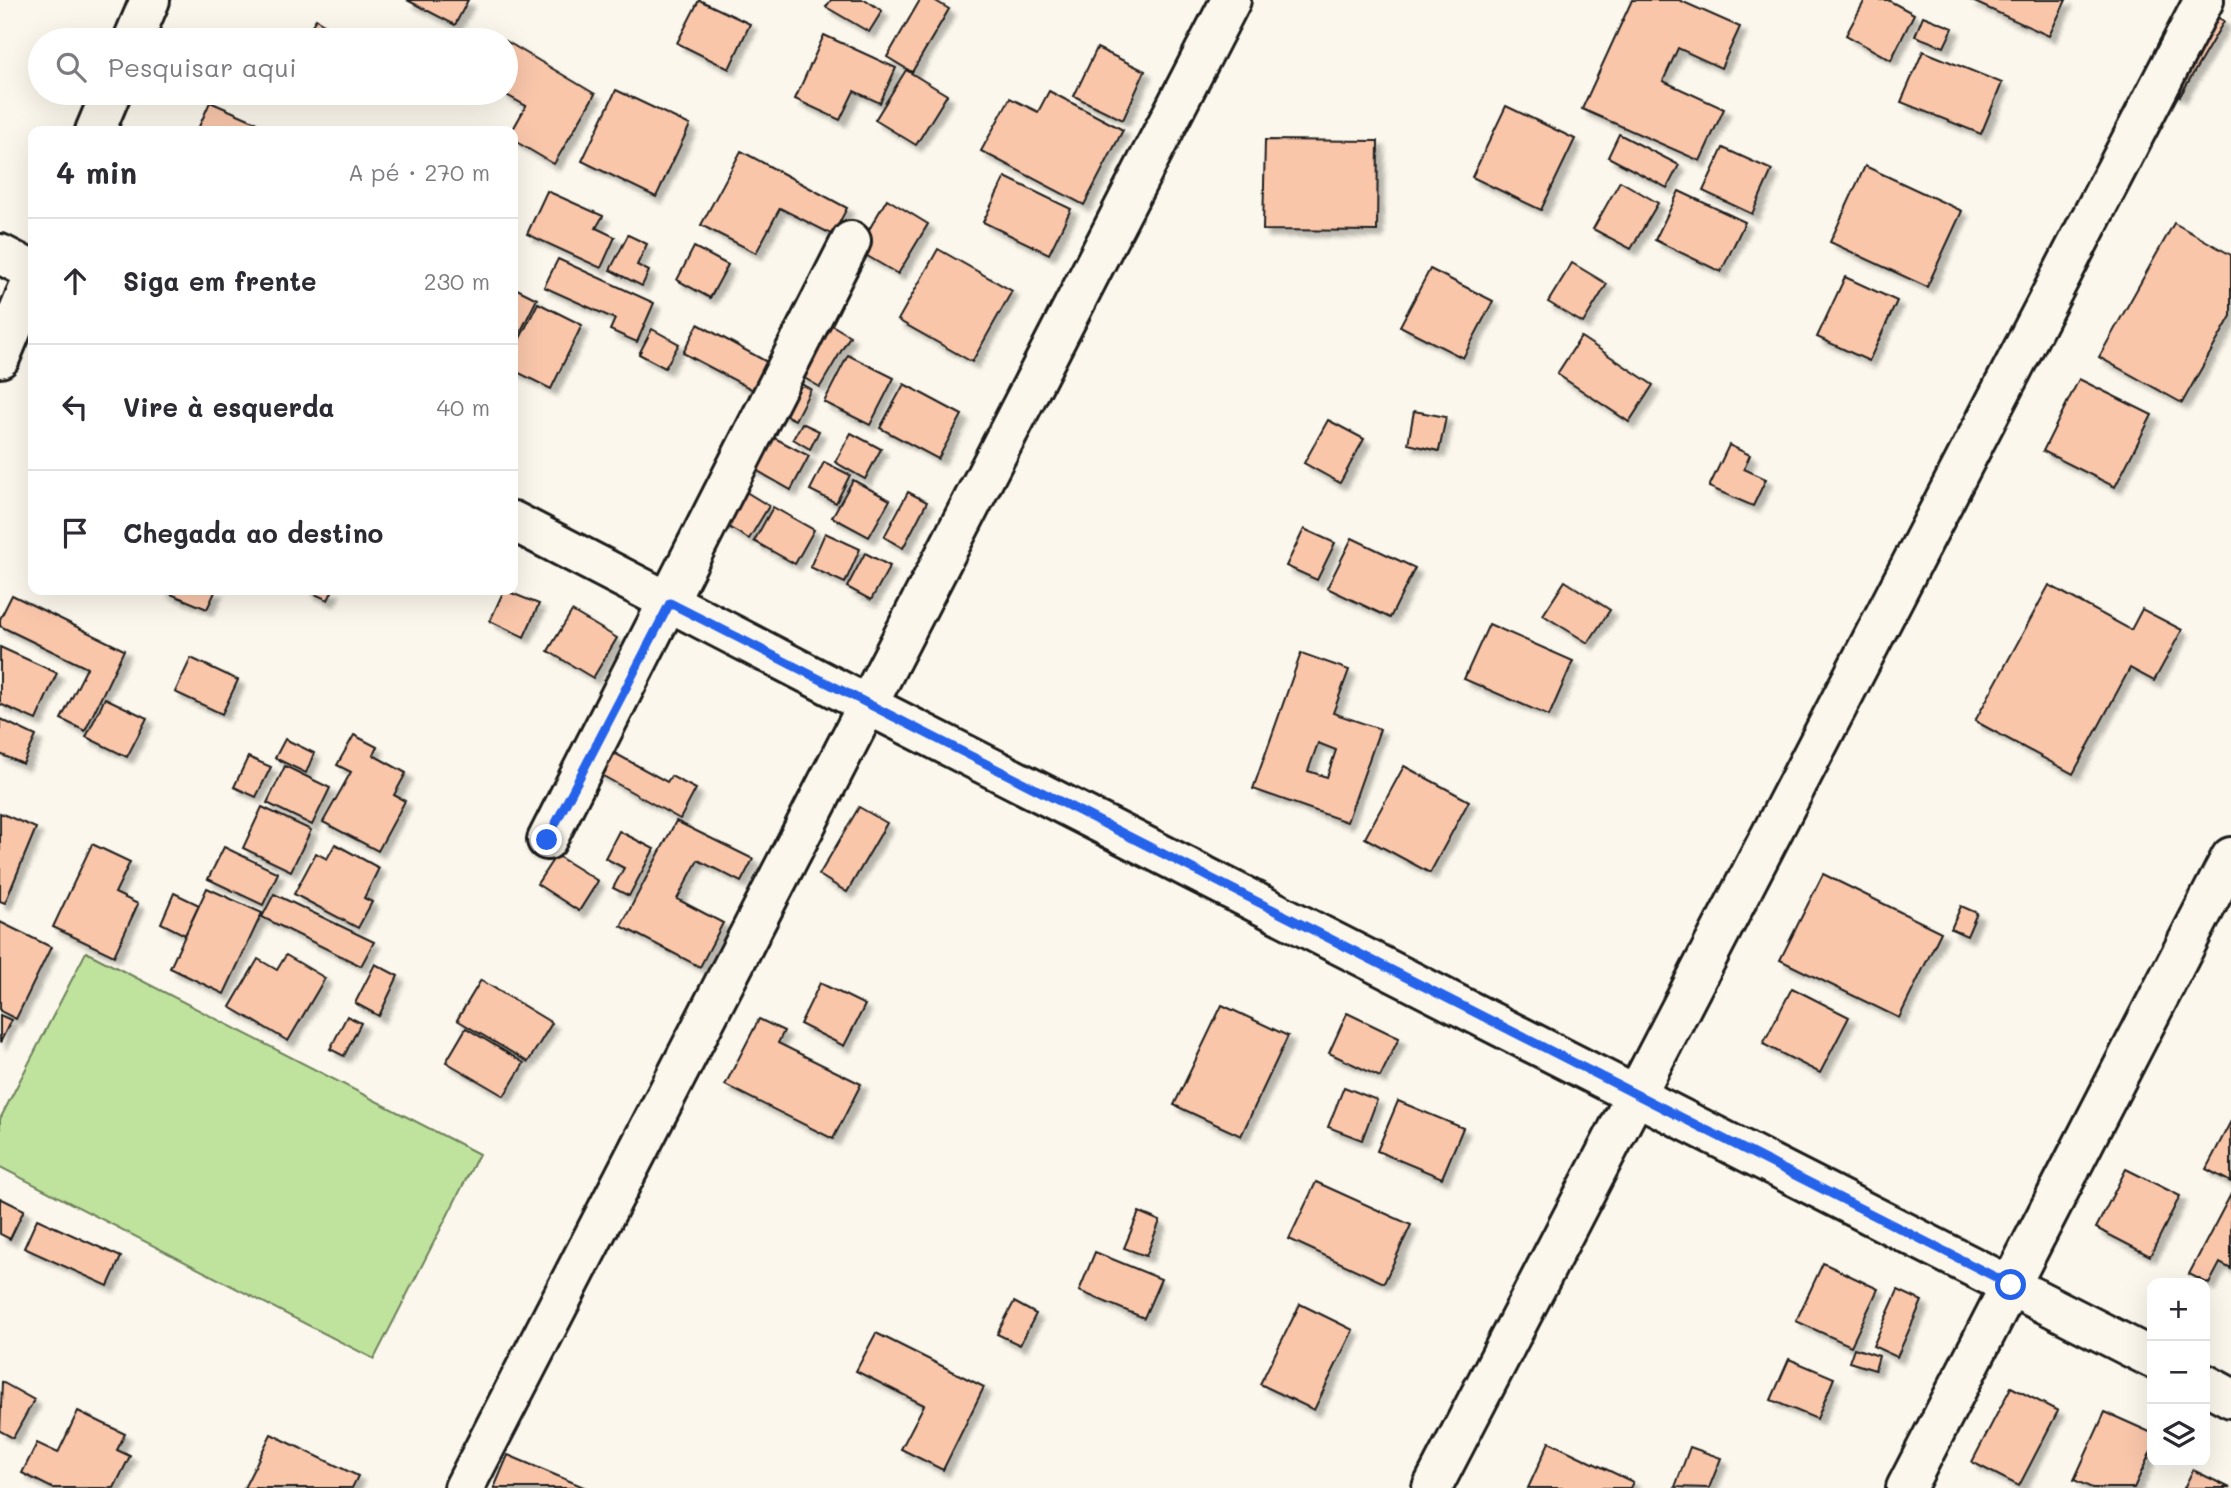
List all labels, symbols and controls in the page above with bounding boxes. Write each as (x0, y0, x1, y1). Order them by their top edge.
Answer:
search box (28, 28, 518, 105)
icon: search (52, 48, 90, 86)
text: Pesquisar aqui (108, 50, 297, 84)
text: 4 min (56, 152, 137, 192)
text: A pé · 270 m (348, 157, 490, 187)
icon: ahead (56, 262, 94, 300)
text: Siga em frente (123, 264, 317, 298)
text: 230 m (424, 266, 490, 296)
icon: left (56, 388, 94, 426)
text: Vire à esquerda (123, 390, 334, 424)
text: 40 m (437, 392, 490, 422)
icon: arrive (56, 514, 94, 552)
text: Chegada ao destino (123, 516, 383, 550)
route end (531, 824, 562, 855)
route start (1995, 1269, 2026, 1300)
map controls (2147, 1278, 2210, 1467)
button: + (2147, 1278, 2210, 1341)
button: − (2147, 1341, 2210, 1404)
button: layers (2147, 1404, 2210, 1467)

